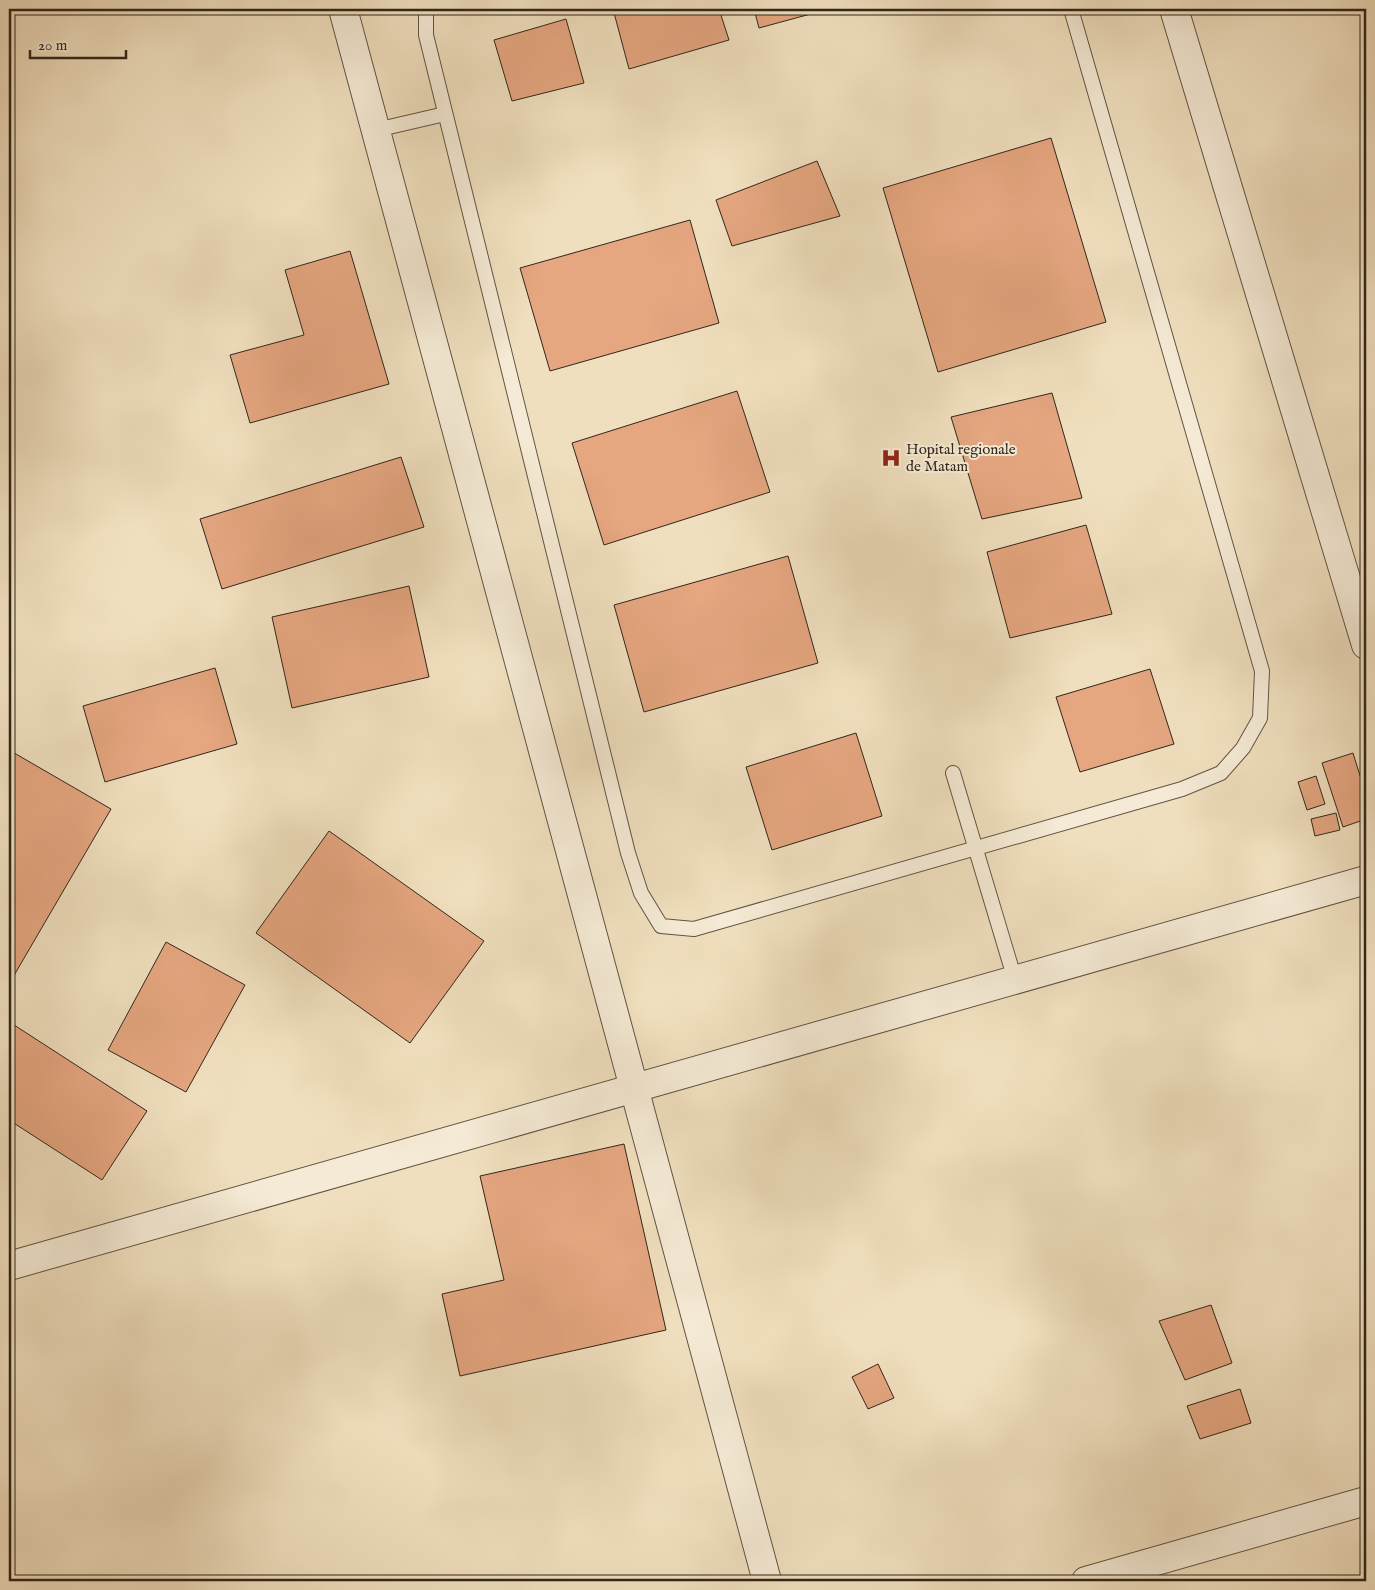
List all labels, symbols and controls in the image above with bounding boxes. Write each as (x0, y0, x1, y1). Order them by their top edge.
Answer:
scale bar (30, 28, 126, 60)
text: 20 m (38, 36, 68, 55)
place label: Hopital regionale de Matam (906, 440, 1016, 476)
hospital icon: Hopital regionale de Matam (880, 447, 902, 469)

